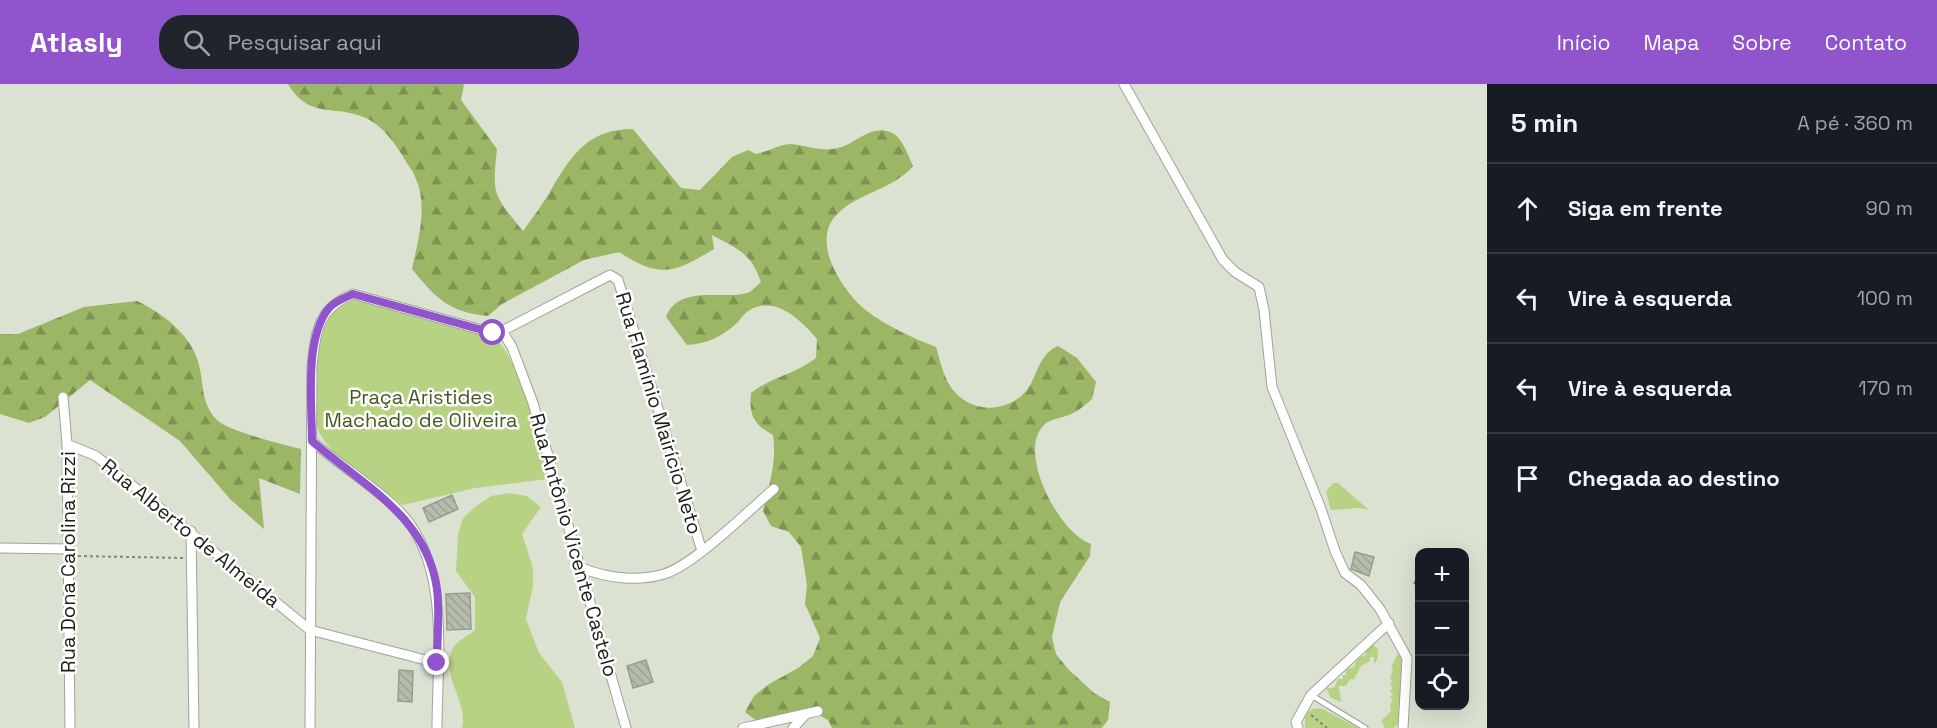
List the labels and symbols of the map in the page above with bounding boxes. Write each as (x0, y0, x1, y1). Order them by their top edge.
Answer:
street label: Rua Flamínio Mairício Neto (610, 289, 708, 537)
route start (479, 319, 505, 345)
park label: Praça Aristides Machado de Oliveira (324, 384, 518, 433)
street label: Rua Antônio Vicente Castelo (524, 410, 624, 680)
street label: Rua Dona Carolina Rizzi (55, 451, 81, 673)
street label: Rua Alberto de Almeida (96, 453, 286, 613)
route end (423, 649, 449, 675)

